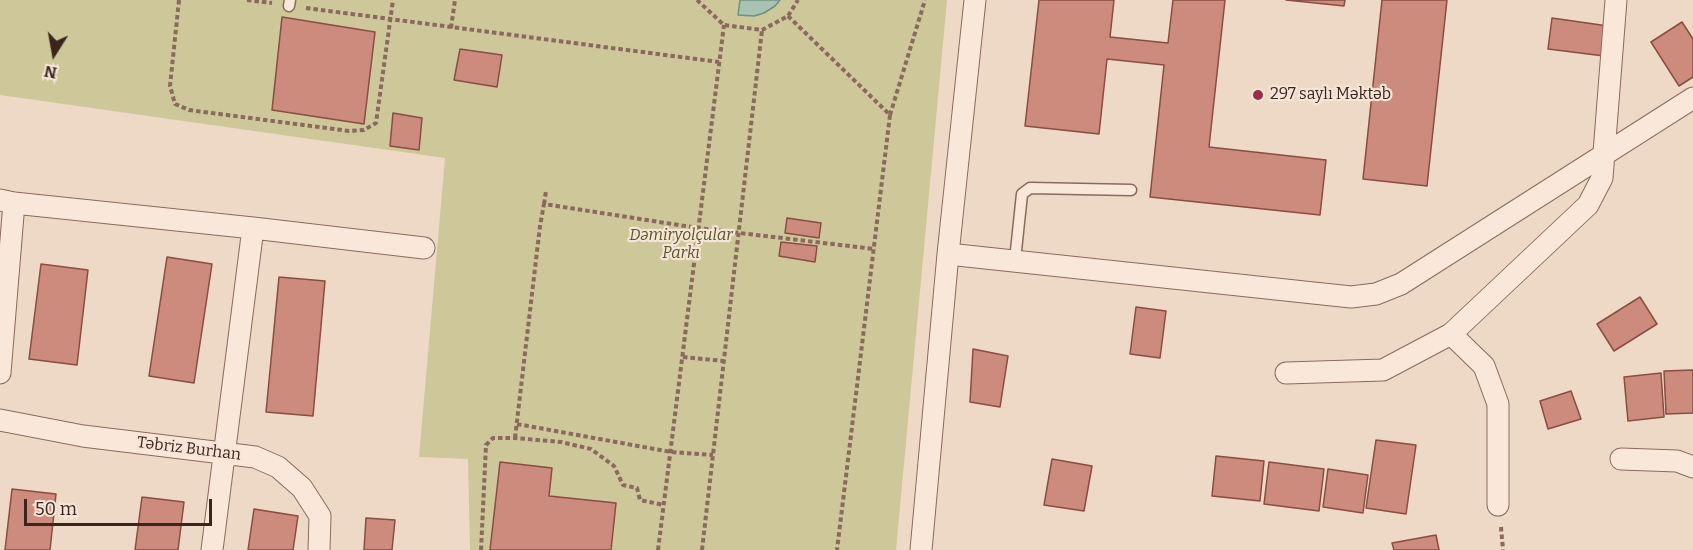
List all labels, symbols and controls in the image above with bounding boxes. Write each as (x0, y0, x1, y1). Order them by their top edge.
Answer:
north arrow (24, 24, 84, 84)
text: N (43, 62, 58, 83)
place label: 297 saylı Məktəb (1270, 85, 1391, 105)
marker: 297 saylı Məktəb (1251, 88, 1265, 102)
park label: Dəmiryolçular Parkı (629, 226, 733, 264)
street label: Təbriz Burhan (136, 433, 242, 465)
scale bar (27, 487, 214, 525)
text: 50 m (35, 498, 77, 520)

